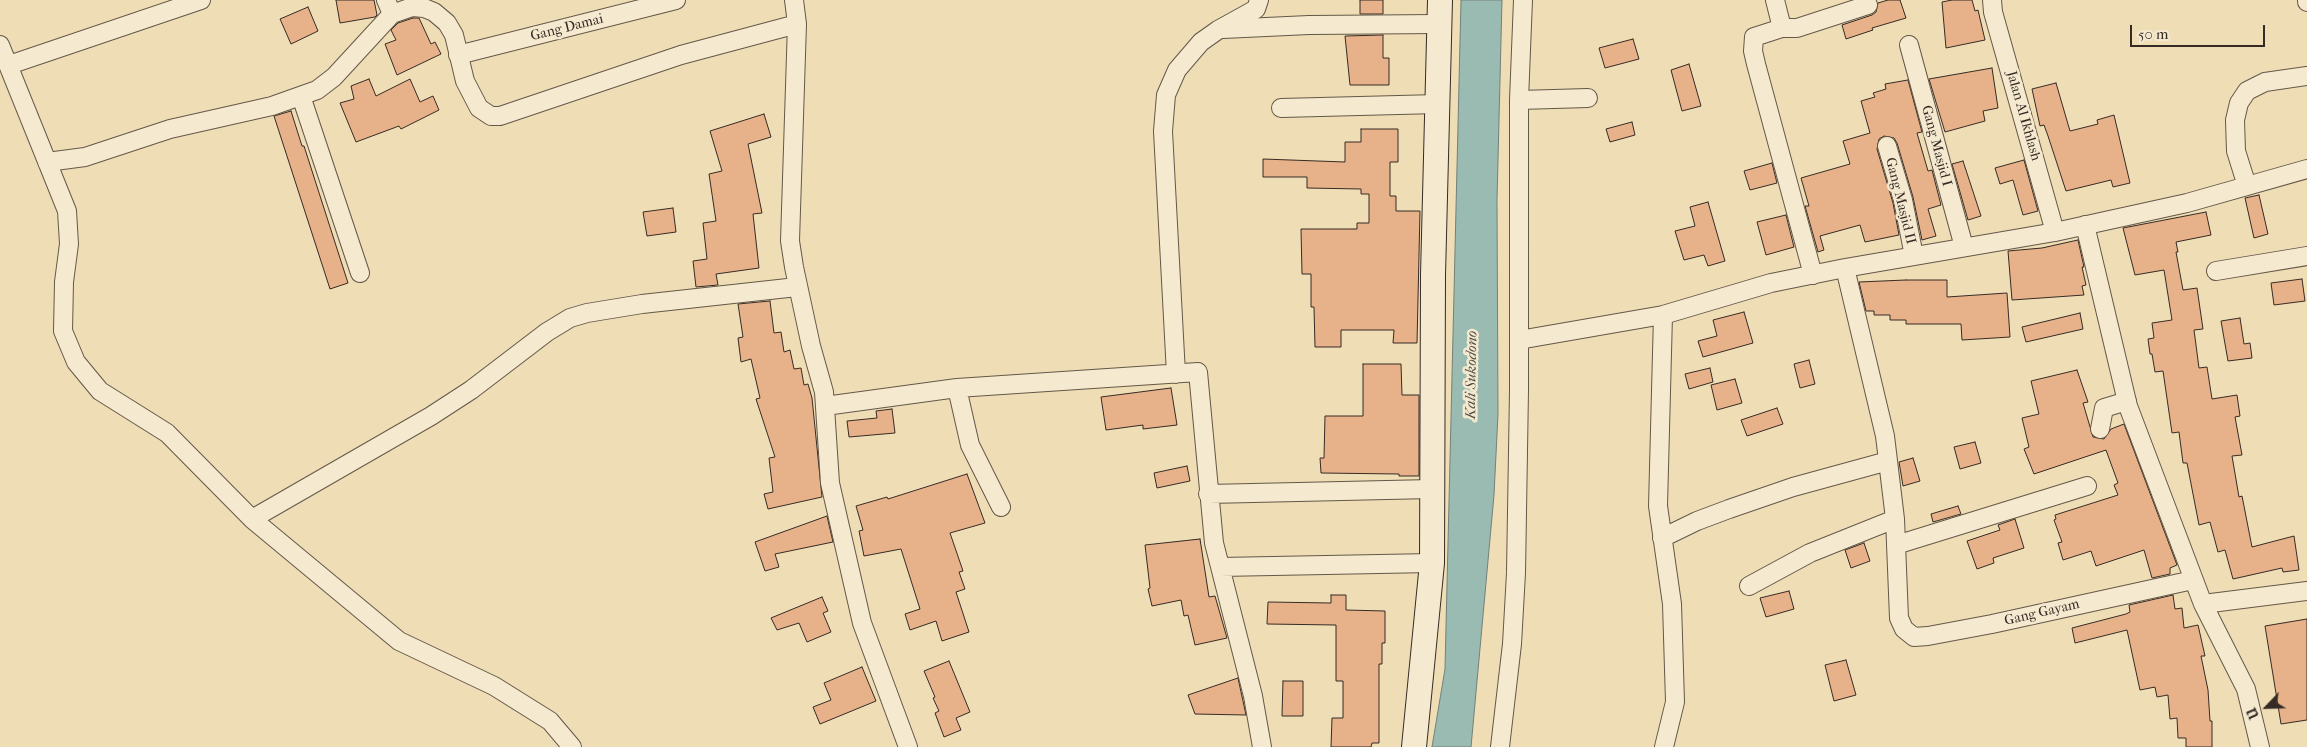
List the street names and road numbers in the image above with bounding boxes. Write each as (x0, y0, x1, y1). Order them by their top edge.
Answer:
street label: Gang Damai (529, 11, 605, 45)
street label: Jalan Al Ikhlash (2002, 69, 2044, 163)
street label: Gang Masjid I (1917, 104, 1955, 188)
street label: Gang Masjid II (1881, 156, 1919, 246)
street label: Gang Gayam (2003, 596, 2081, 630)

